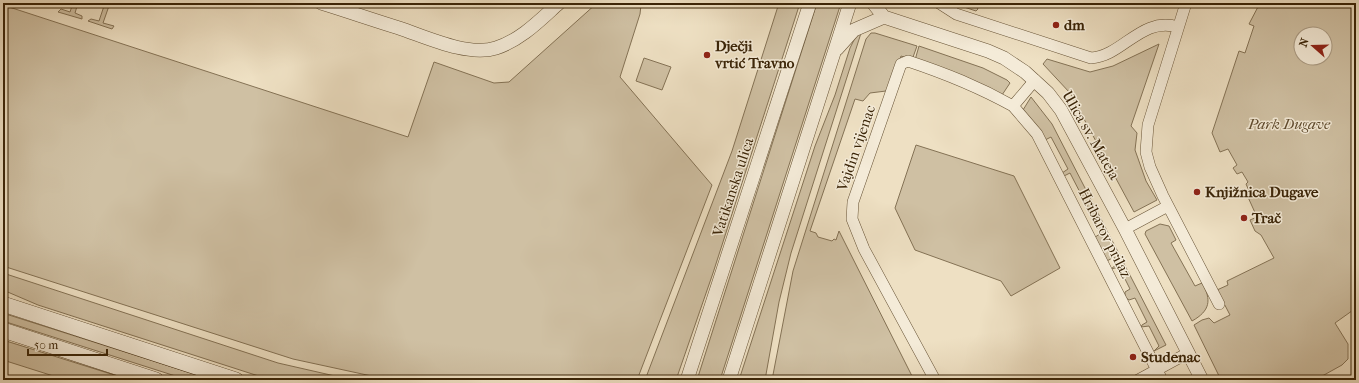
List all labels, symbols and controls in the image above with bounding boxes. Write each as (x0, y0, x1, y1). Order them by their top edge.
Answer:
place label: dm (1064, 16, 1085, 34)
marker: dm (1051, 20, 1061, 30)
north arrow (1293, 26, 1333, 66)
text: N (1297, 36, 1312, 49)
place label: Dječji vrtić Travno (714, 37, 795, 72)
marker: Dječji vrtić Travno (702, 50, 712, 60)
street label: Ulica sv. Mateja (1058, 87, 1124, 184)
street label: Vajdin vijenac (833, 102, 879, 194)
park label: Park Dugave (1247, 115, 1331, 133)
street label: Vatikanska ulica (708, 134, 758, 240)
place label: Knjižnica Dugave (1205, 183, 1319, 201)
street label: Hribarov prilaz (1075, 185, 1135, 281)
marker: Knjižnica Dugave (1192, 187, 1202, 197)
place label: Trač (1251, 209, 1281, 227)
marker: Trač (1239, 213, 1249, 223)
scale bar (28, 331, 107, 357)
text: 50 m (34, 338, 58, 352)
place label: Studenac (1141, 348, 1201, 366)
marker: Studenac (1128, 352, 1138, 362)

